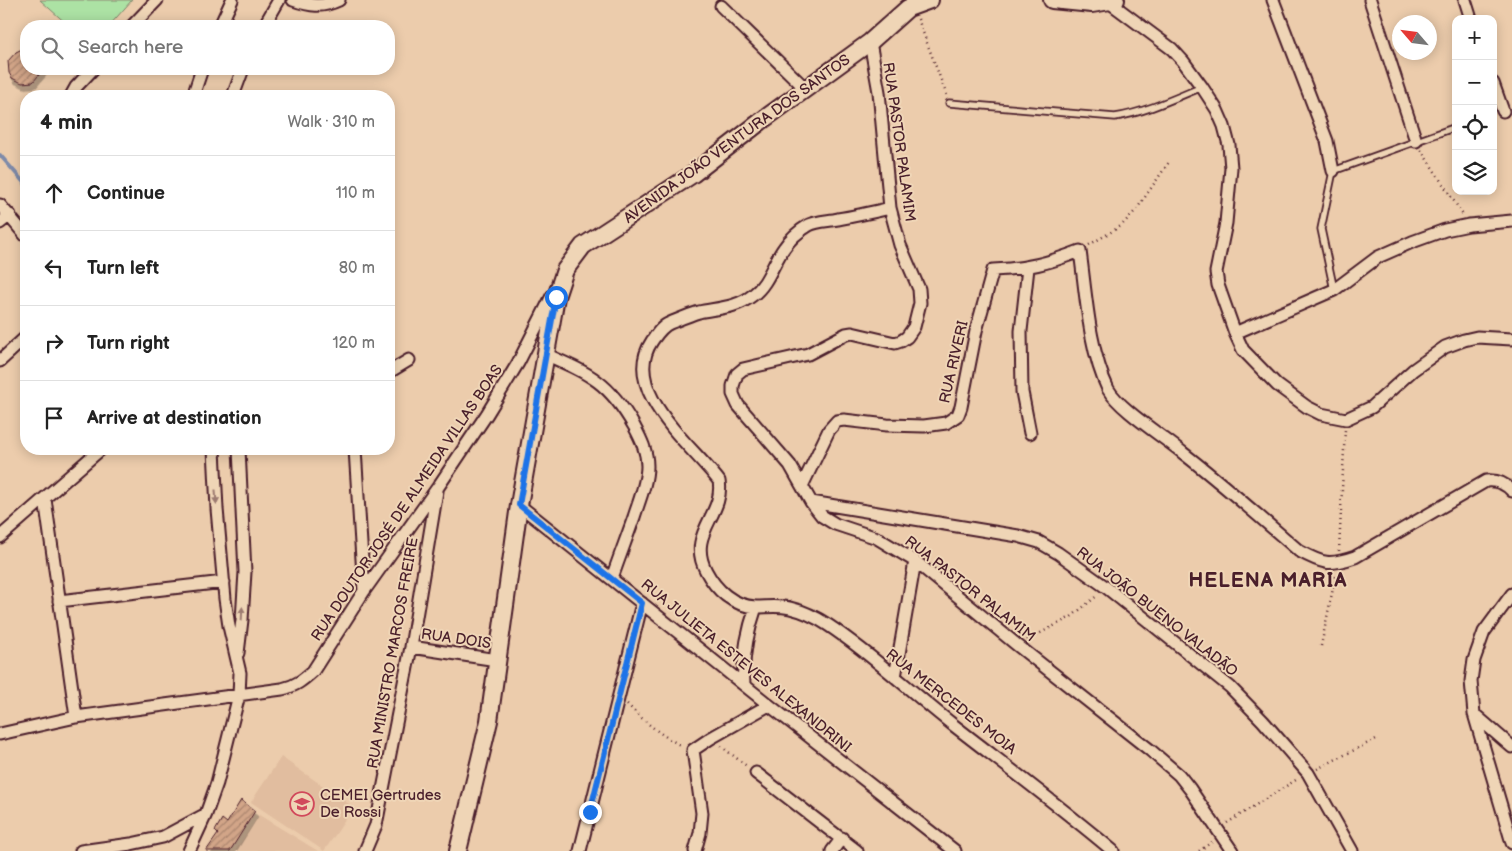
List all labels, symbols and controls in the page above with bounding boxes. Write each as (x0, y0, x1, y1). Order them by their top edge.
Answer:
north arrow (1392, 15, 1437, 60)
map controls (1452, 15, 1497, 195)
button: + (1452, 15, 1497, 60)
search box (20, 20, 395, 75)
icon: search (38, 34, 66, 62)
text: Search here (78, 36, 183, 59)
street label: AVENIDA JOÃO VENTURA DOS SANTOS (620, 50, 854, 228)
button: − (1452, 60, 1497, 105)
street label: RUA PASTOR PALAMIM (878, 61, 920, 223)
button: locate (1452, 105, 1497, 150)
text: 4 min (40, 110, 93, 135)
text: Walk · 310 m (287, 113, 375, 132)
button: layers (1452, 150, 1497, 195)
icon: ahead (40, 179, 68, 207)
text: Continue (87, 182, 165, 205)
text: 110 m (336, 184, 375, 203)
icon: left (40, 254, 68, 282)
text: Turn left (87, 257, 159, 280)
text: 80 m (339, 259, 375, 278)
route start (545, 286, 568, 309)
street label: RUA RIVERI (935, 318, 973, 405)
icon: right (40, 329, 68, 357)
text: Turn right (87, 332, 170, 355)
text: 120 m (332, 334, 375, 353)
street label: RUA DOUTOR JOSÉ DE ALMEIDA VILLAS BOAS (307, 361, 507, 645)
icon: arrive (40, 404, 68, 432)
text: Arrive at destination (87, 407, 262, 430)
one-way arrow (212, 490, 220, 506)
street label: RUA PASTOR PALAMIM (901, 532, 1039, 646)
street label: RUA MINISTRO MARCOS FREIRE (363, 536, 423, 770)
street label: RUA JOÃO BUENO VALADÃO (1073, 543, 1241, 681)
district label: HELENA MARIA (1188, 569, 1348, 593)
street label: RUA JULIETA ESTEVES ALEXANDRINI (637, 575, 855, 757)
one-way arrow (239, 605, 247, 621)
street label: RUA DOIS (420, 625, 492, 653)
street label: RUA MERCEDES MOIA (882, 645, 1021, 759)
place label: CEMEI Gertrudes De Rossi (320, 786, 442, 822)
school or university icon: CEMEI Gertrudes De Rossi (289, 791, 315, 817)
route end (579, 801, 602, 824)

